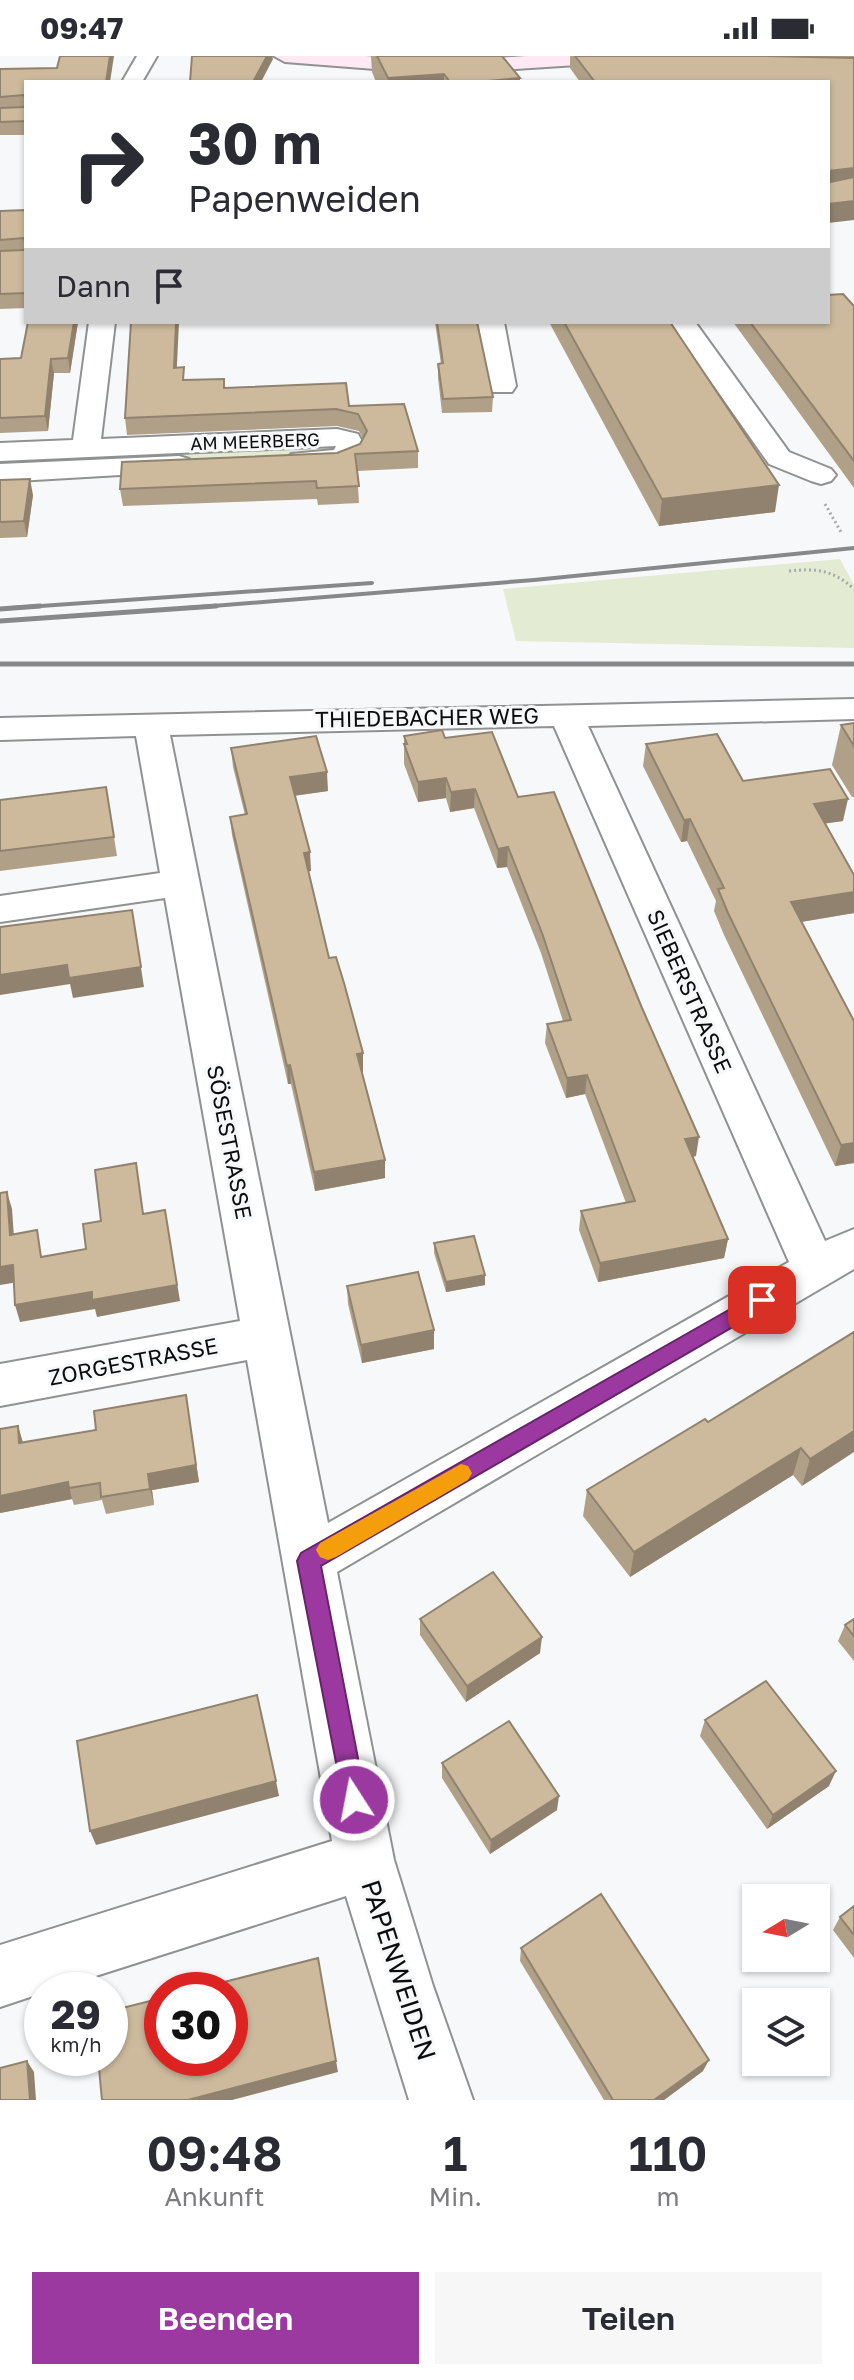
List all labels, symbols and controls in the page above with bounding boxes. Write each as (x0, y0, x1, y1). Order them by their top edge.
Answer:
text: 09:47 (40, 10, 123, 46)
text: 30 m (188, 109, 322, 176)
icon: right (56, 112, 160, 216)
text: Papenweiden (188, 177, 421, 220)
icon: arrive (147, 264, 191, 308)
text: Dann (56, 268, 131, 304)
street label: AM MEERBERG (190, 428, 320, 454)
street label: THIEDEBACHER WEG (315, 702, 539, 732)
street label: SIEBERSTRASSE (642, 905, 738, 1077)
street label: SÖSESTRASSE (202, 1063, 258, 1221)
pin (728, 1266, 796, 1334)
icon: arrive (740, 1278, 784, 1322)
street label: ZORGESTRASSE (46, 1331, 220, 1391)
position arrow (312, 1758, 396, 1842)
street label: PAPENWEIDEN (355, 1876, 443, 2064)
north arrow (742, 1884, 830, 1972)
map controls (742, 1884, 830, 2076)
speed limit sign: 30 (144, 1972, 248, 2076)
button: layers (742, 1988, 830, 2076)
text: 29 (51, 1990, 101, 2038)
text: km/h (51, 2032, 101, 2056)
text: 09:48 (146, 2124, 282, 2182)
text: 1 (443, 2124, 467, 2182)
text: 110 (628, 2124, 707, 2182)
text: Ankunft (164, 2181, 264, 2212)
text: Min. (429, 2181, 482, 2212)
text: m (656, 2181, 679, 2212)
button: Beenden (32, 2272, 419, 2364)
button: Teilen (435, 2272, 822, 2364)

